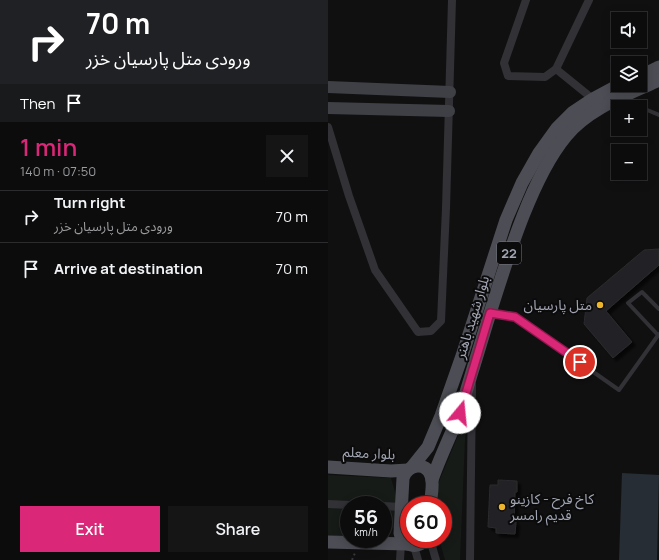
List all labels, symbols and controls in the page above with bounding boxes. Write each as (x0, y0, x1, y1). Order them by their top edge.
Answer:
text: 70 m (86, 4, 150, 42)
map controls (611, 12, 647, 180)
button: sound (611, 12, 647, 48)
icon: right (20, 16, 72, 68)
text: ورودی متل پارسیان خزر (86, 46, 250, 70)
button: layers (611, 56, 647, 92)
icon: arrive (63, 92, 85, 114)
text: Then (20, 93, 55, 114)
button: + (611, 100, 647, 136)
text: 1 min (20, 130, 77, 163)
button: close (266, 135, 308, 177)
button: − (611, 144, 647, 180)
text: 140 m · 07:50 (20, 162, 96, 180)
text: Turn right (54, 192, 125, 213)
icon: right (20, 206, 42, 228)
text: 70 m (276, 206, 308, 227)
text: ورودی متل پارسیان خزر (54, 217, 173, 235)
road number: 22 (497, 242, 521, 264)
icon: arrive (20, 258, 42, 280)
text: Arrive at destination (54, 258, 203, 279)
text: 70 m (276, 258, 308, 279)
street label: بلوار شهید باهنر (450, 273, 493, 362)
place label: متل پارسیان (524, 295, 592, 315)
marker: متل پارسیان (595, 300, 605, 310)
pin (563, 345, 597, 379)
icon: arrive (569, 351, 591, 373)
position arrow (439, 392, 481, 434)
street label: بلوار معلم (342, 442, 396, 465)
place label: کاخ فرح - کازینو قدیم رامسر (509, 489, 594, 526)
speed limit sign: 60 (400, 496, 452, 548)
marker: کاخ فرح - کازینو قدیم رامسر (497, 502, 507, 512)
text: 56 (354, 503, 378, 530)
button: Exit (20, 506, 160, 552)
button: Share (168, 506, 308, 552)
text: km/h (354, 525, 378, 539)

